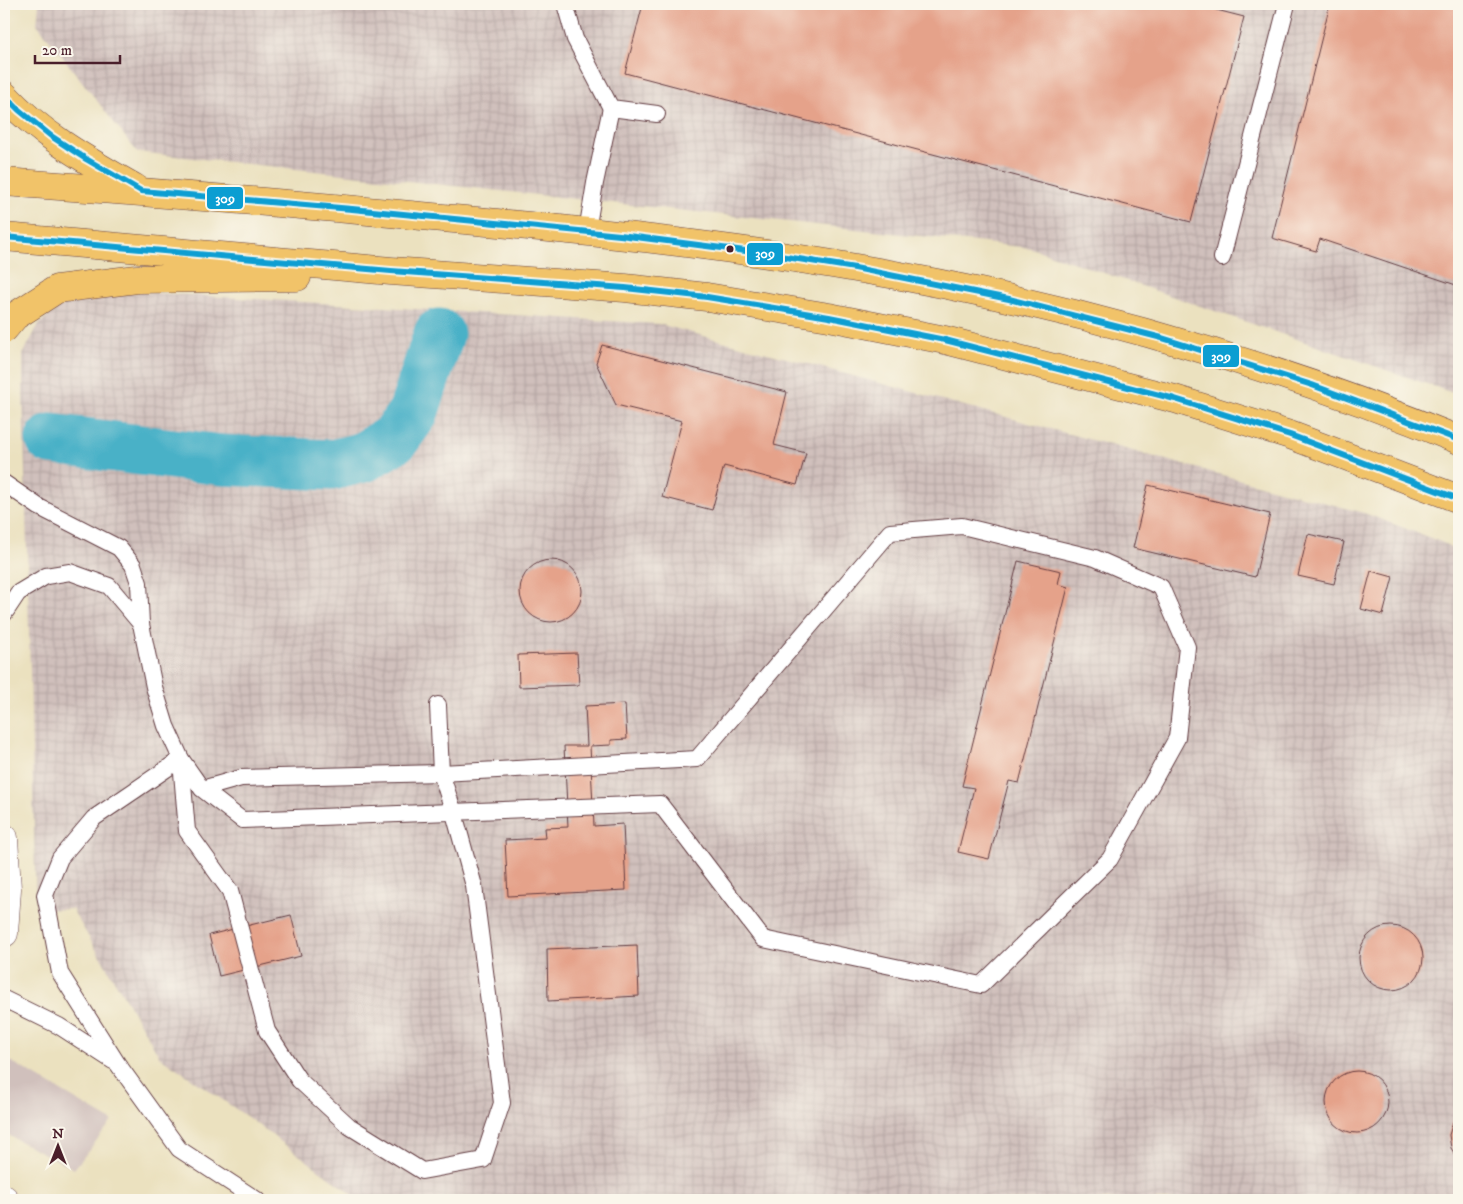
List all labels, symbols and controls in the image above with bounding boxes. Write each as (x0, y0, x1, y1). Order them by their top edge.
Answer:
scale bar (35, 32, 120, 64)
text: 20 m (42, 41, 72, 60)
line badge: 309 (206, 186, 244, 210)
text: 309 (215, 190, 235, 208)
line badge: 309 (746, 242, 784, 266)
unlabelled marker (725, 244, 735, 254)
text: 309 (755, 245, 775, 263)
line badge: 309 (1202, 344, 1240, 368)
text: 309 (1211, 348, 1231, 366)
north arrow (32, 1122, 82, 1172)
text: N (52, 1125, 64, 1143)

